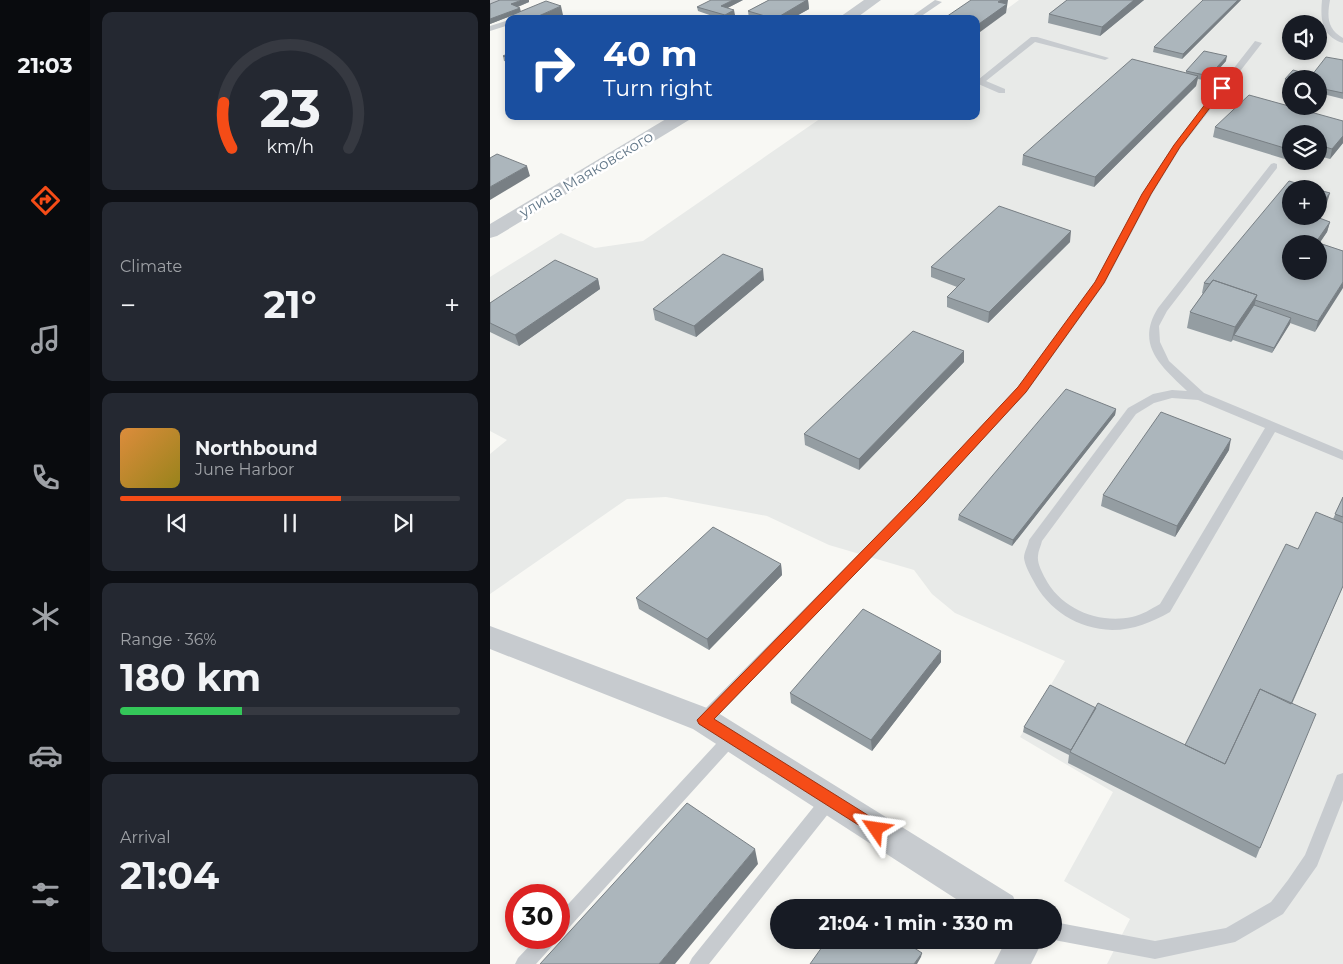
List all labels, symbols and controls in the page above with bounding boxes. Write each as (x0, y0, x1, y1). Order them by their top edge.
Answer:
map controls (1282, 15, 1327, 280)
button: sound (1282, 15, 1327, 60)
text: 40 m (603, 32, 698, 75)
icon: right (520, 35, 585, 100)
text: 21:03 (17, 52, 73, 79)
pin (1201, 67, 1243, 109)
button: search (1282, 70, 1327, 115)
icon: arrive (1208, 74, 1236, 102)
text: Turn right (603, 75, 713, 102)
text: 23 (259, 77, 321, 140)
button: layers (1282, 125, 1327, 170)
street label: улица Маяковского (515, 126, 656, 222)
text: km/h (266, 136, 314, 157)
button: + (1282, 180, 1327, 225)
icon: directions (28, 183, 63, 218)
button: − (1282, 235, 1327, 280)
text: Climate (120, 257, 182, 276)
text: 21° (263, 281, 317, 328)
text: − (120, 288, 136, 322)
text: + (444, 288, 460, 322)
icon: music (28, 322, 63, 357)
text: Northbound (195, 437, 318, 460)
icon: phone (28, 460, 63, 495)
text: June Harbor (195, 460, 294, 479)
icon: previous (163, 509, 191, 537)
icon: pause (276, 509, 304, 537)
icon: next (389, 509, 417, 537)
icon: climate (28, 599, 63, 634)
text: Range · 36% (120, 630, 217, 649)
text: 180 km (120, 654, 261, 701)
icon: car (28, 738, 63, 773)
position arrow (849, 802, 901, 854)
text: Arrival (120, 828, 170, 847)
text: 21:04 (120, 852, 219, 899)
icon: filters (28, 877, 63, 912)
speed limit sign: 30 (505, 884, 570, 949)
text: 21:04 · 1 min · 330 m (819, 912, 1013, 935)

